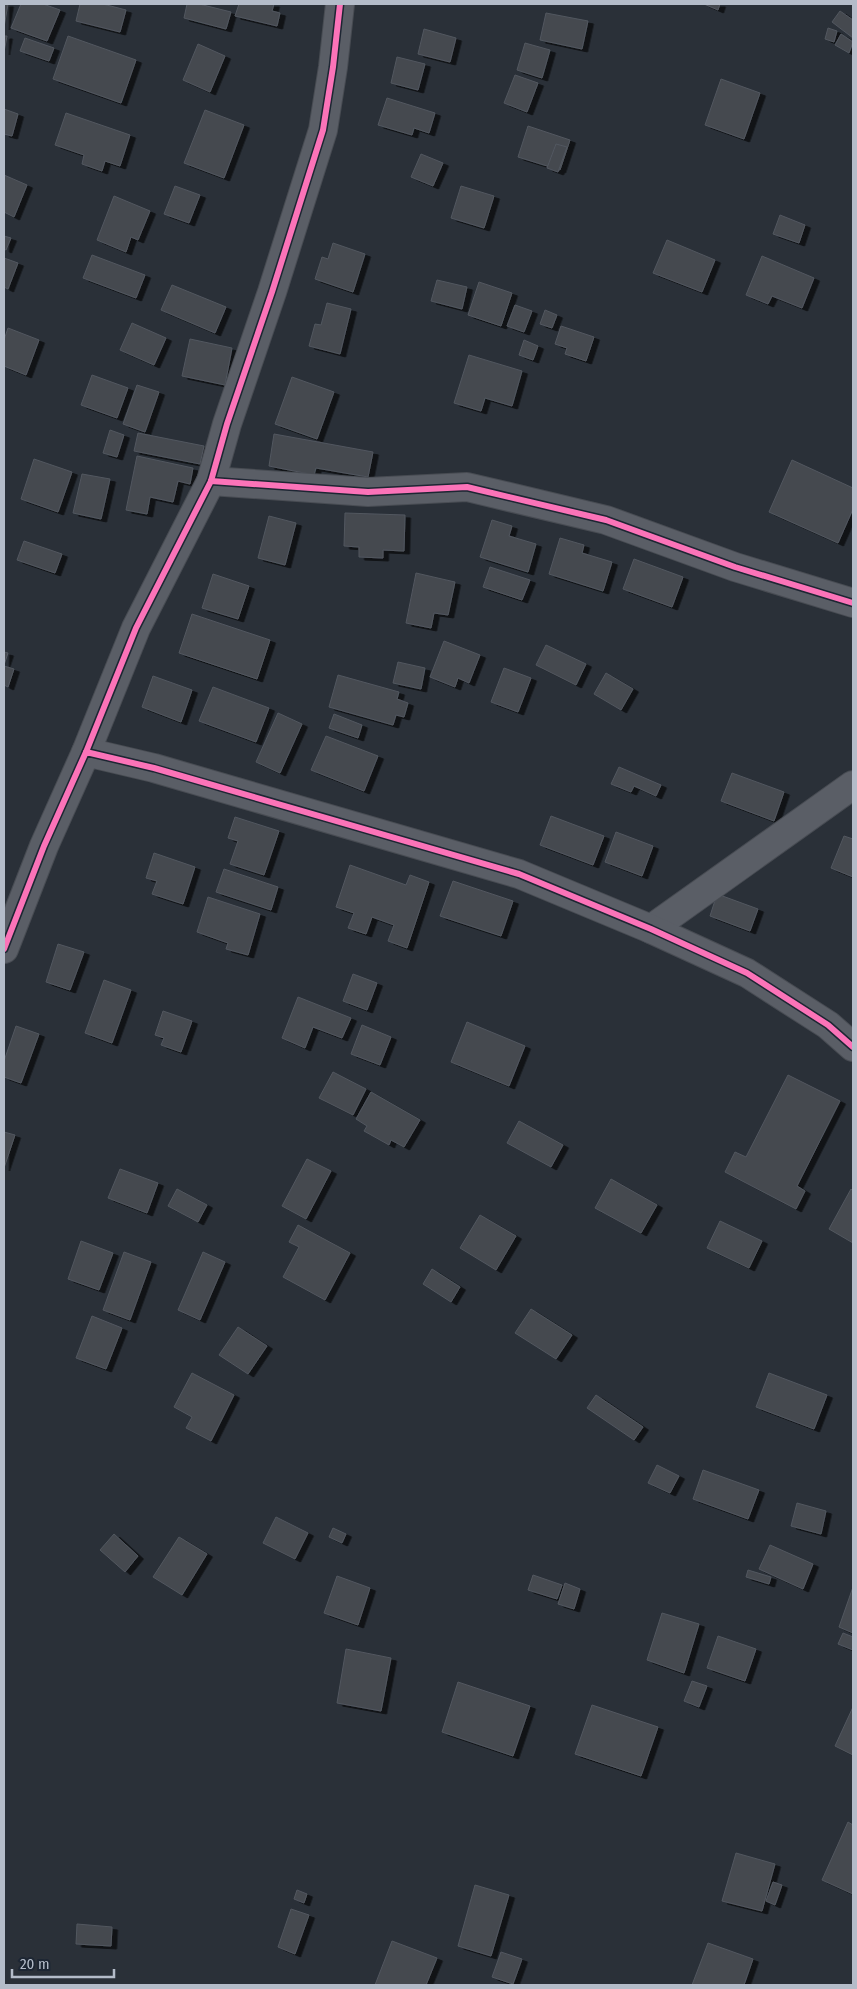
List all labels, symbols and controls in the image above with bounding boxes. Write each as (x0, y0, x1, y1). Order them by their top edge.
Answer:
scale bar (12, 1946, 115, 1978)
text: 20 m (20, 1955, 50, 1973)

